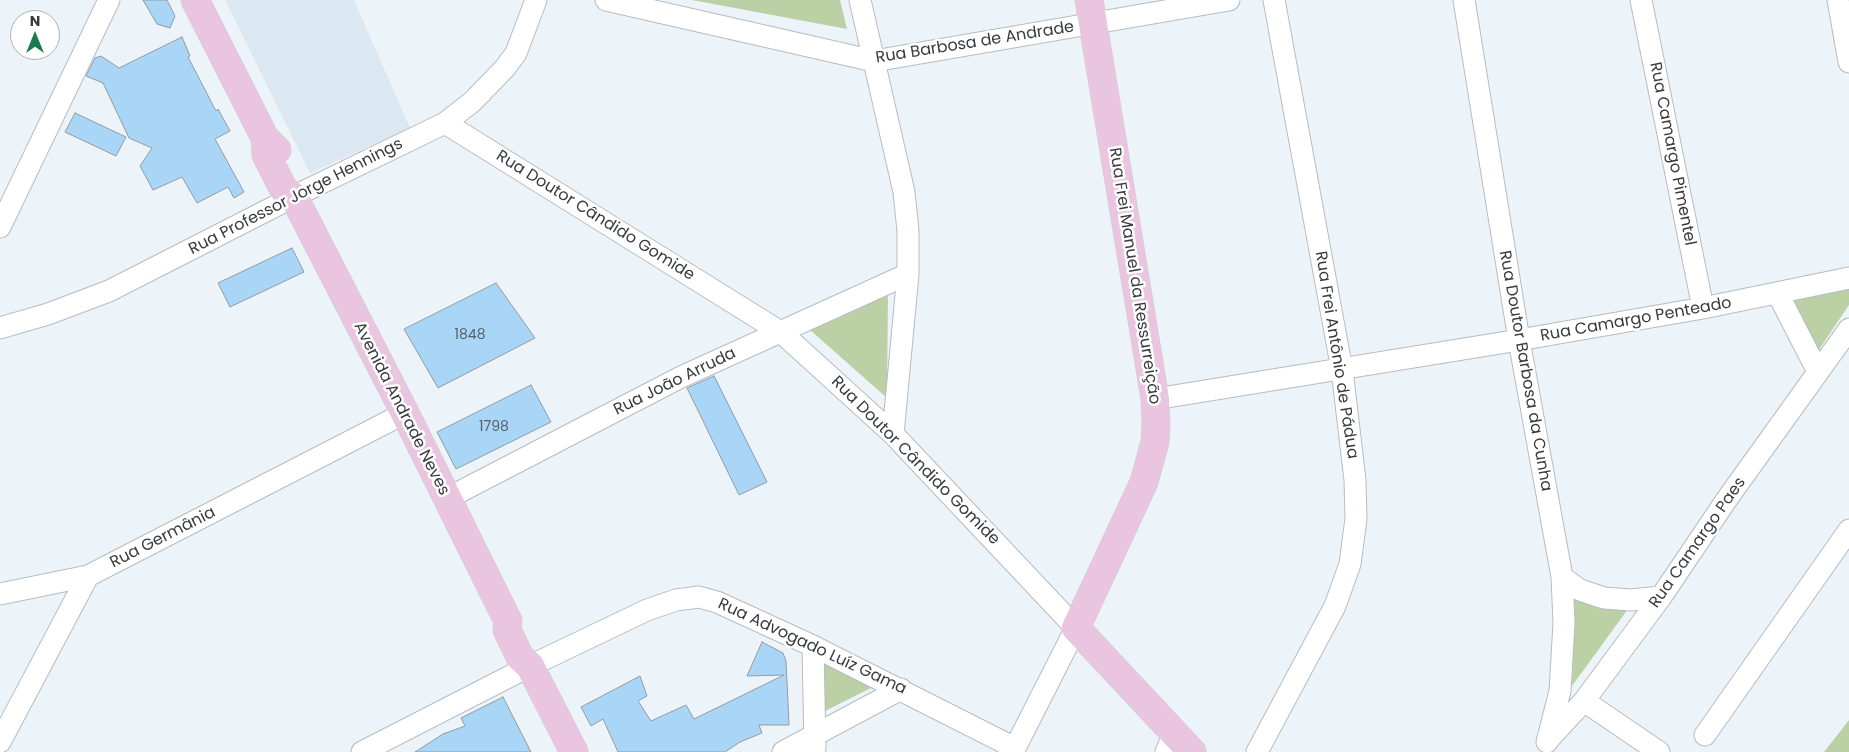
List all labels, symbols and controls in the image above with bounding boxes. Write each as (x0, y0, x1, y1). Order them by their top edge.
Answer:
north arrow (10, 10, 60, 60)
text: N (30, 11, 40, 31)
street label: Rua Barbosa de Andrade (874, 18, 1076, 68)
street label: Rua Camargo Pimentel (1645, 61, 1699, 247)
street label: Rua Professor Jorge Hennings (186, 135, 406, 259)
street label: Rua Frei Manuel da Ressurreição (1104, 146, 1164, 406)
street label: Rua Doutor Cândido Gomide (492, 147, 698, 285)
street label: Rua Doutor Barbosa da Cunha (1494, 249, 1556, 493)
street label: Rua Frei Antônio de Pádua (1310, 250, 1362, 460)
street label: Rua Camargo Penteado (1539, 294, 1733, 346)
street label: Avenida Andrade Neves (349, 319, 453, 499)
house number: 1848 (455, 327, 485, 343)
street label: Rua João Arruda (611, 344, 739, 420)
street label: Rua Doutor Cândido Gomide (827, 373, 1003, 549)
house number: 1798 (479, 419, 509, 435)
street label: Rua Camargo Paes (1646, 474, 1750, 612)
street label: Rua Germânia (107, 503, 219, 573)
street label: Rua Advogado Luíz Gama (715, 595, 909, 699)

